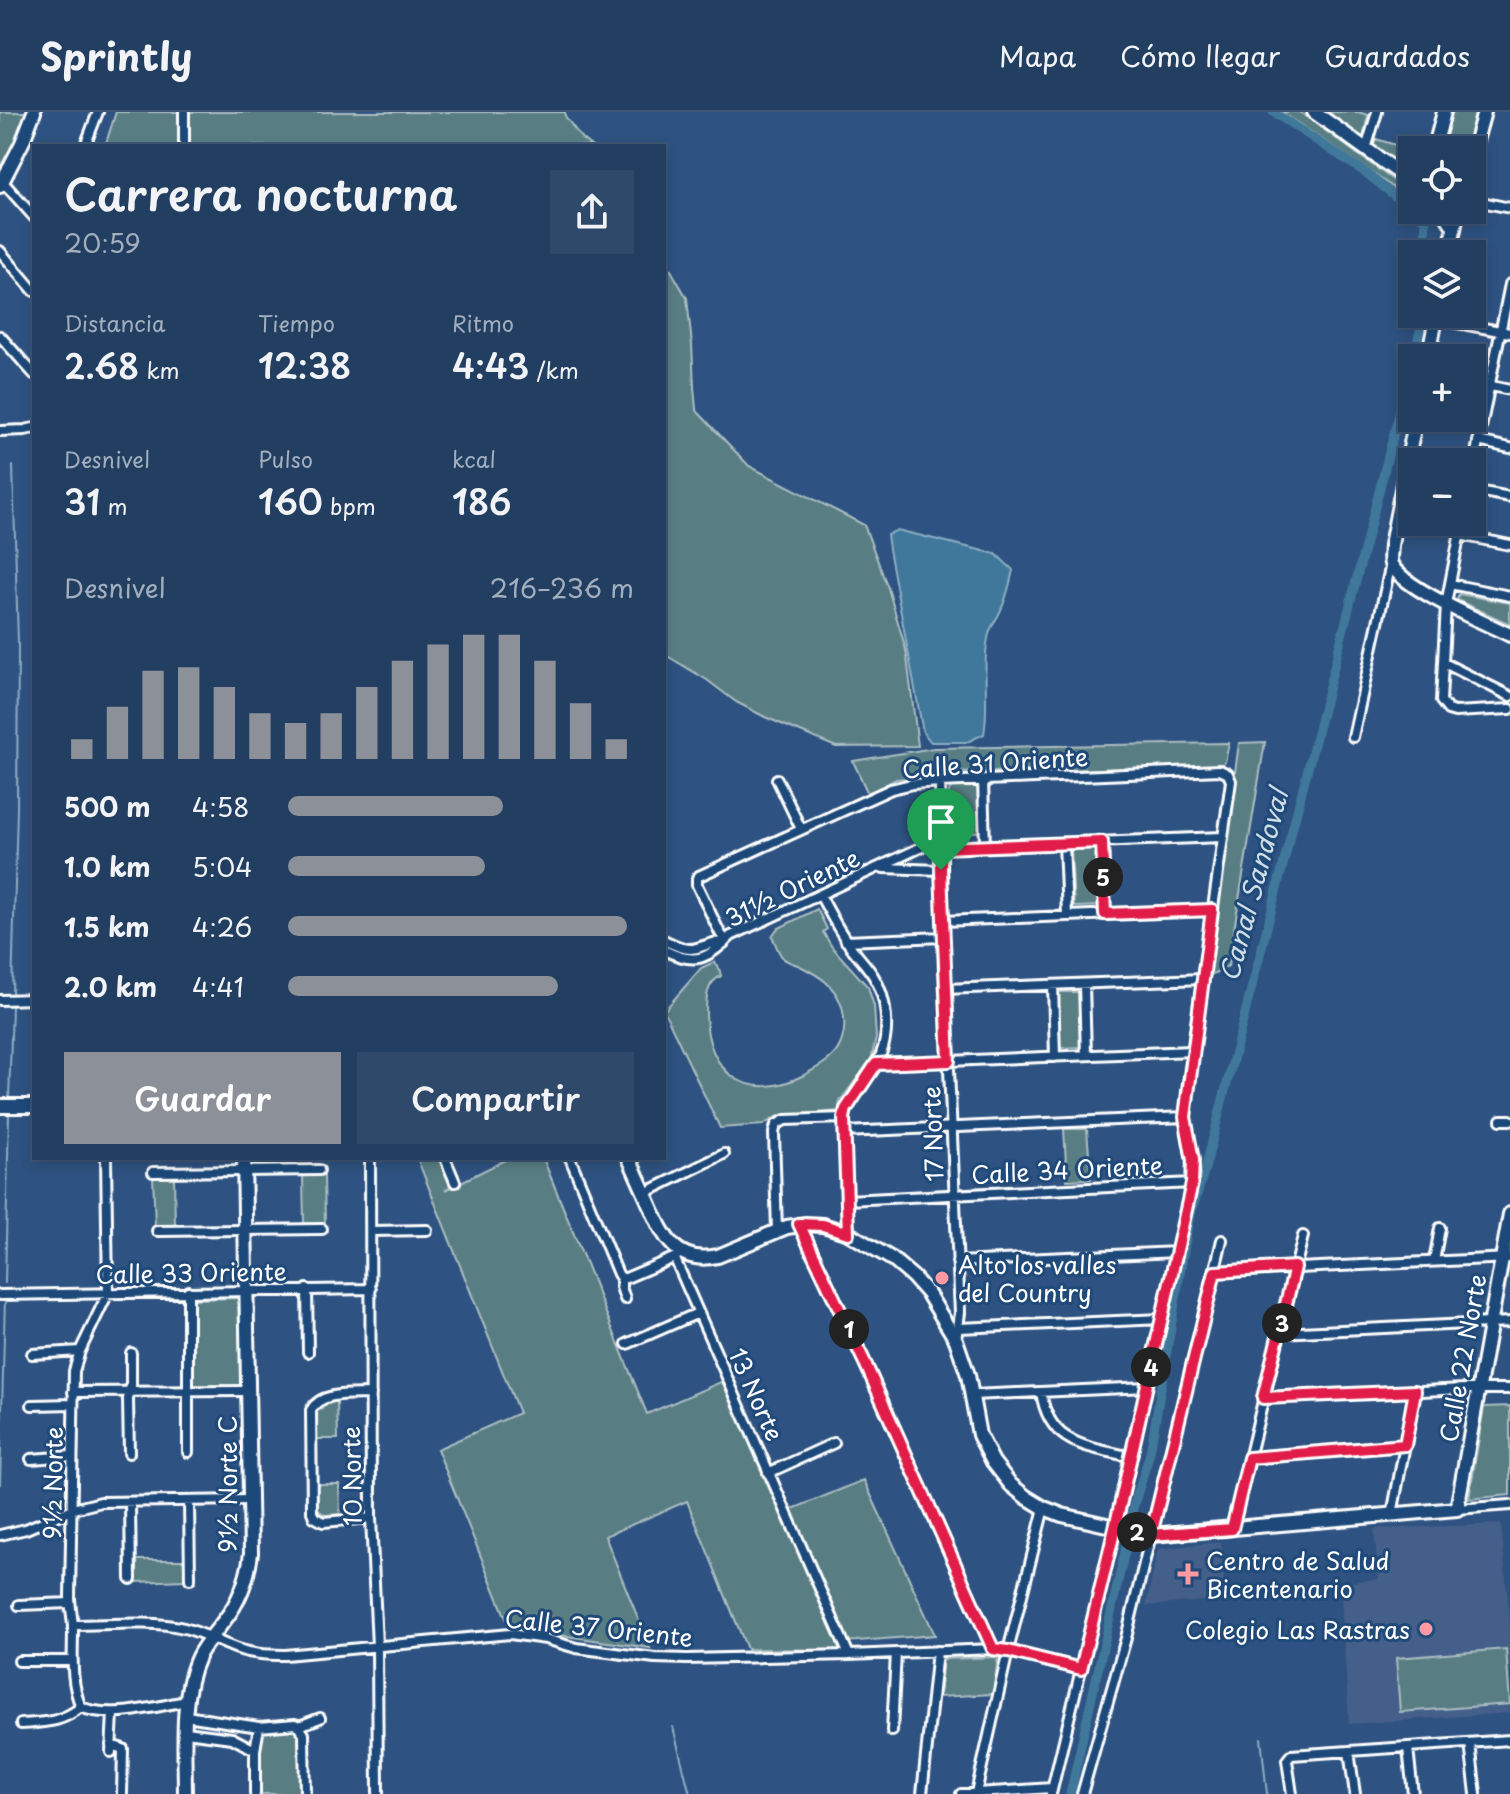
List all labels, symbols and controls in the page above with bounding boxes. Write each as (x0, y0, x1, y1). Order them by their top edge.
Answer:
text: Sprintly (40, 27, 193, 84)
text: Mapa (999, 34, 1076, 77)
text: Cómo llegar (1120, 34, 1280, 77)
text: Guardados (1324, 34, 1470, 77)
map controls (1398, 136, 1486, 536)
button: locate (1398, 136, 1486, 224)
text: Carrera nocturna (64, 160, 457, 226)
button: share (550, 170, 634, 254)
text: 20:59 (64, 223, 141, 262)
button: layers (1398, 240, 1486, 328)
text: Distancia (64, 306, 166, 339)
text: Tiempo (258, 306, 335, 339)
text: Ritmo (452, 306, 514, 339)
text: 2.68 (64, 339, 139, 391)
text: 12:38 (258, 339, 351, 391)
text: 4:43 (452, 339, 529, 391)
button: + (1398, 344, 1486, 432)
text: km (139, 353, 180, 386)
text: /km (529, 353, 579, 386)
text: Desnivel (64, 442, 150, 475)
text: Pulso (258, 442, 313, 475)
text: kcal (452, 442, 496, 475)
button: − (1398, 448, 1486, 536)
text: 31 (64, 475, 100, 527)
text: 160 (258, 475, 323, 527)
text: 186 (452, 475, 512, 527)
text: m (100, 489, 128, 522)
text: bpm (323, 489, 376, 522)
text: Desnivel (64, 568, 165, 607)
text: 216–236 m (490, 568, 634, 607)
street label: Calle 31 Oriente (901, 738, 1089, 786)
water label: Canal Sandoval (1209, 781, 1298, 986)
text: 500 m (64, 787, 150, 826)
text: 4:58 (192, 787, 250, 826)
pin (907, 788, 975, 870)
icon: arrive (919, 800, 963, 844)
street label: 31½ Oriente (719, 839, 865, 935)
text: 1.0 km (64, 847, 151, 886)
text: 5:04 (192, 847, 252, 886)
pin: 5 (1083, 857, 1123, 897)
text: 5 (1096, 860, 1110, 893)
text: 1.5 km (64, 907, 150, 946)
text: 4:26 (192, 907, 252, 946)
text: 2.0 km (64, 967, 157, 1006)
text: 4:41 (192, 967, 244, 1006)
button: Guardar (64, 1052, 341, 1144)
button: Compartir (357, 1052, 634, 1144)
street label: 17 Norte (912, 1086, 952, 1182)
street label: Calle 34 Oriente (970, 1146, 1164, 1192)
place label: Alto los valles del Country (958, 1246, 1117, 1310)
street label: Calle 33 Oriente (95, 1252, 287, 1292)
marker: Alto los valles del Country (933, 1269, 951, 1287)
street label: Calle 22 Norte (1429, 1271, 1495, 1445)
pin: 3 (1262, 1303, 1302, 1343)
text: 3 (1275, 1306, 1289, 1339)
pin: 1 (829, 1309, 869, 1349)
text: 1 (844, 1312, 854, 1345)
street label: 13 Norte (721, 1342, 793, 1446)
pin: 4 (1131, 1347, 1171, 1387)
text: 4 (1144, 1350, 1158, 1383)
street label: 9½ Norte C (209, 1415, 245, 1553)
street label: 9½ Norte (33, 1426, 71, 1540)
street label: 10 Norte (332, 1426, 370, 1526)
pin: 2 (1117, 1512, 1157, 1552)
text: 2 (1129, 1515, 1145, 1548)
place label: Centro de Salud Bicentenario (1206, 1542, 1390, 1606)
marker: Centro de Salud Bicentenario (1177, 1563, 1199, 1585)
street label: Calle 37 Oriente (503, 1599, 695, 1655)
place label: Colegio Las Rastras (1185, 1611, 1410, 1647)
marker: Colegio Las Rastras (1417, 1620, 1435, 1638)

